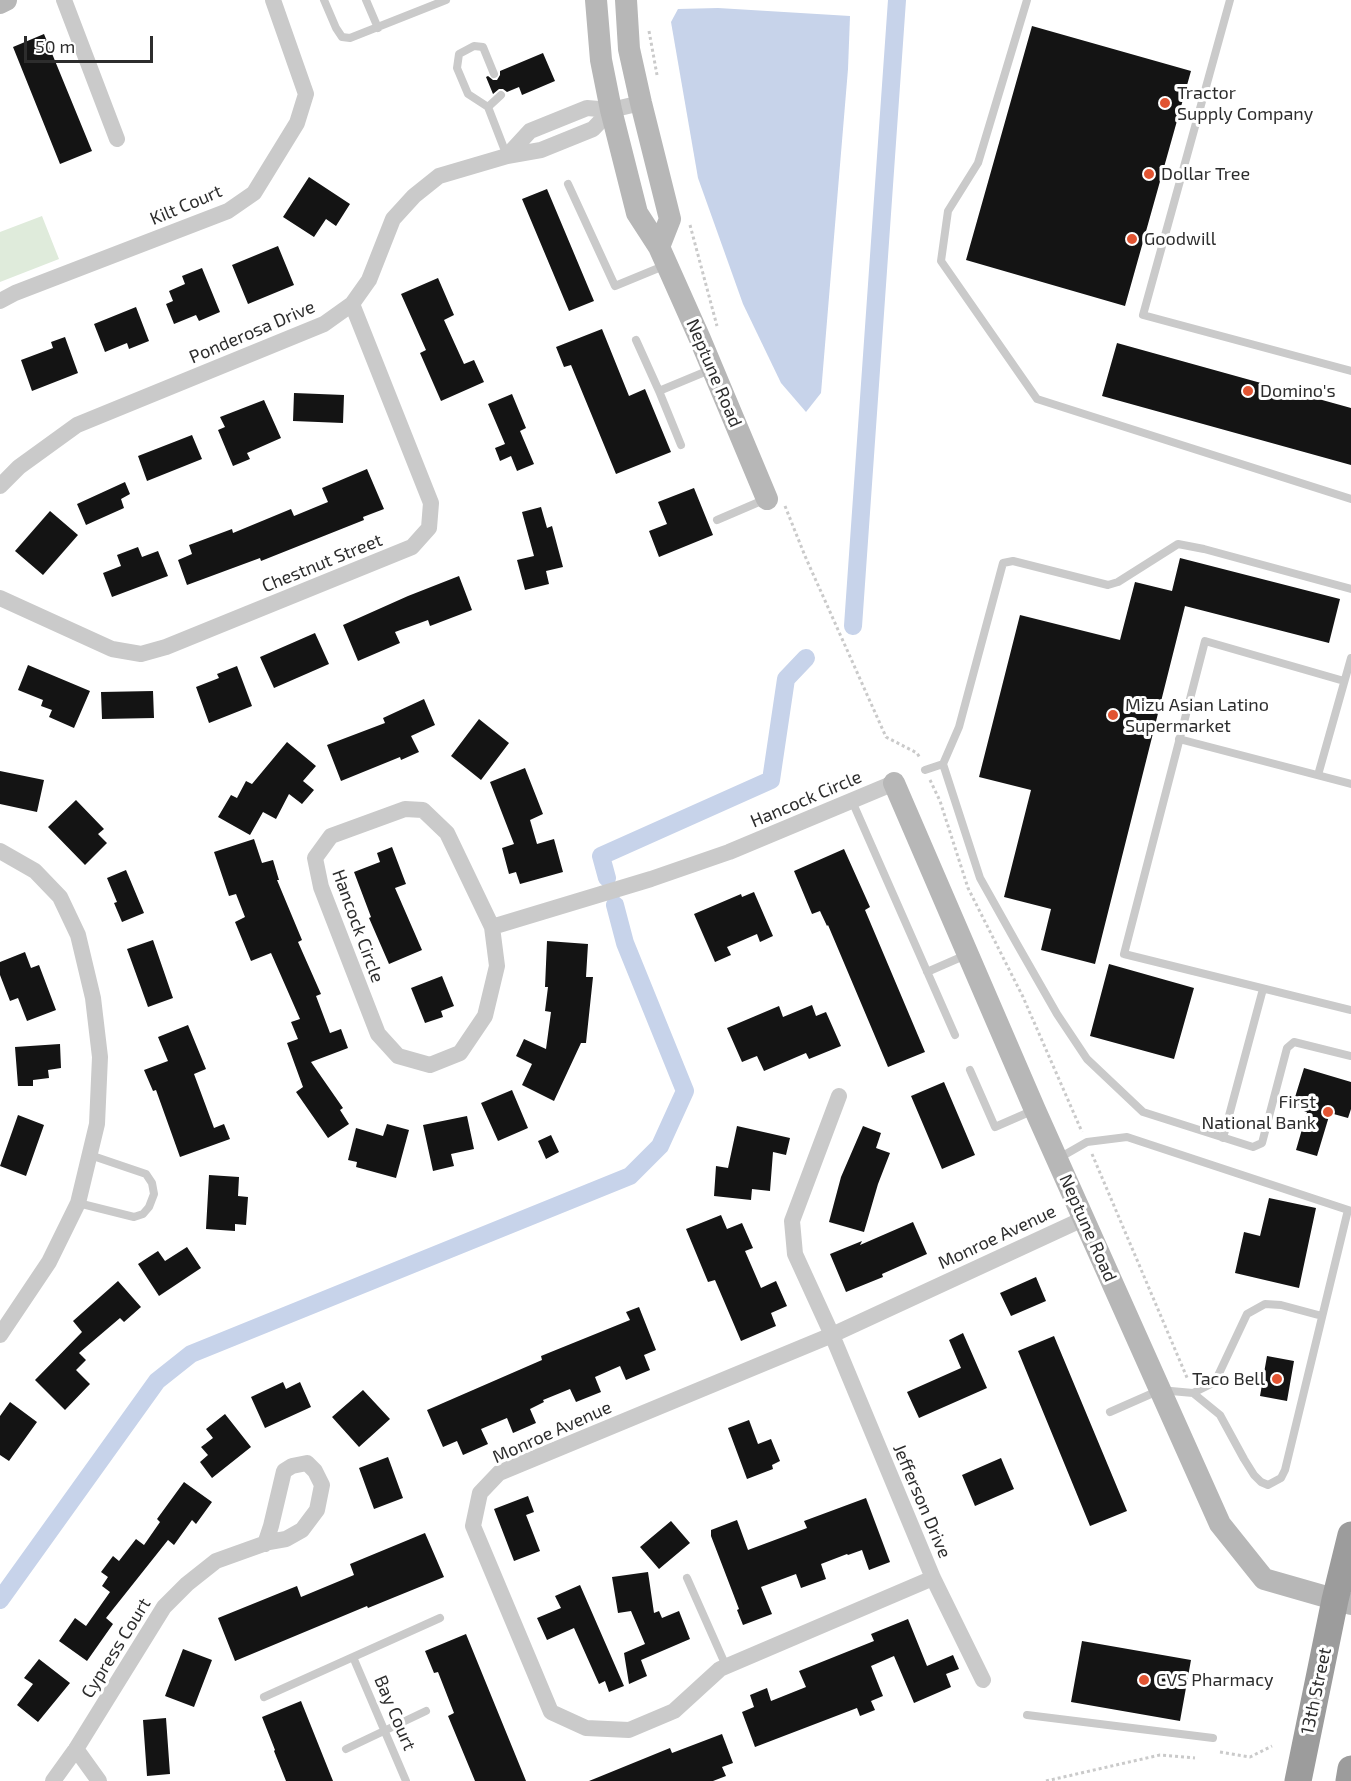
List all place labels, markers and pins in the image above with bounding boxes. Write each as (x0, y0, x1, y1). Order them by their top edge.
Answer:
place label: Tractor Supply Company (1177, 82, 1313, 124)
marker: Tractor Supply Company (1158, 96, 1172, 110)
place label: Dollar Tree (1161, 163, 1250, 185)
marker: Dollar Tree (1142, 167, 1156, 181)
place label: Goodwill (1144, 228, 1216, 250)
marker: Goodwill (1125, 232, 1139, 246)
place label: Domino's (1260, 380, 1336, 402)
marker: Domino's (1241, 384, 1255, 398)
place label: Mizu Asian Latino Supermarket (1125, 694, 1269, 736)
marker: Mizu Asian Latino Supermarket (1106, 708, 1120, 722)
place label: First National Bank (1202, 1091, 1316, 1134)
marker: First National Bank (1321, 1105, 1335, 1119)
place label: Taco Bell (1192, 1368, 1265, 1390)
marker: Taco Bell (1270, 1372, 1284, 1386)
place label: CVS Pharmacy (1156, 1669, 1273, 1691)
marker: CVS Pharmacy (1137, 1673, 1151, 1687)

